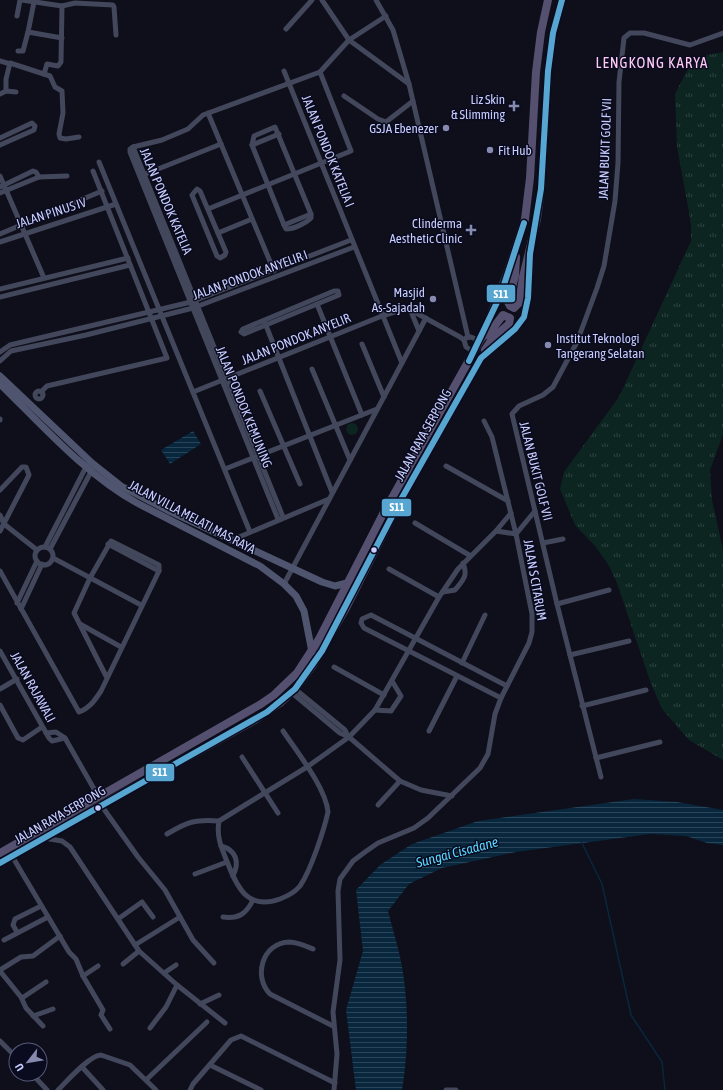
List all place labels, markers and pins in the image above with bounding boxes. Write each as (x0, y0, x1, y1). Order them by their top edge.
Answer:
place label: Liz Skin & Slimming (451, 92, 505, 122)
marker: Liz Skin & Slimming (508, 100, 520, 112)
place label: GSJA Ebenezer (369, 121, 438, 136)
marker: GSJA Ebenezer (441, 123, 451, 133)
place label: Fit Hub (498, 143, 532, 158)
marker: Fit Hub (485, 145, 495, 155)
place label: Clinderma Aesthetic Clinic (389, 216, 462, 246)
marker: Clinderma Aesthetic Clinic (465, 224, 477, 236)
place label: Masjid As-Sajadah (372, 285, 425, 315)
marker: Masjid As-Sajadah (428, 294, 438, 304)
place label: Institut Teknologi Tangerang Selatan (556, 331, 645, 361)
marker: Institut Teknologi Tangerang Selatan (543, 340, 553, 350)
unlabelled marker (369, 545, 379, 555)
unlabelled marker (93, 803, 103, 813)

